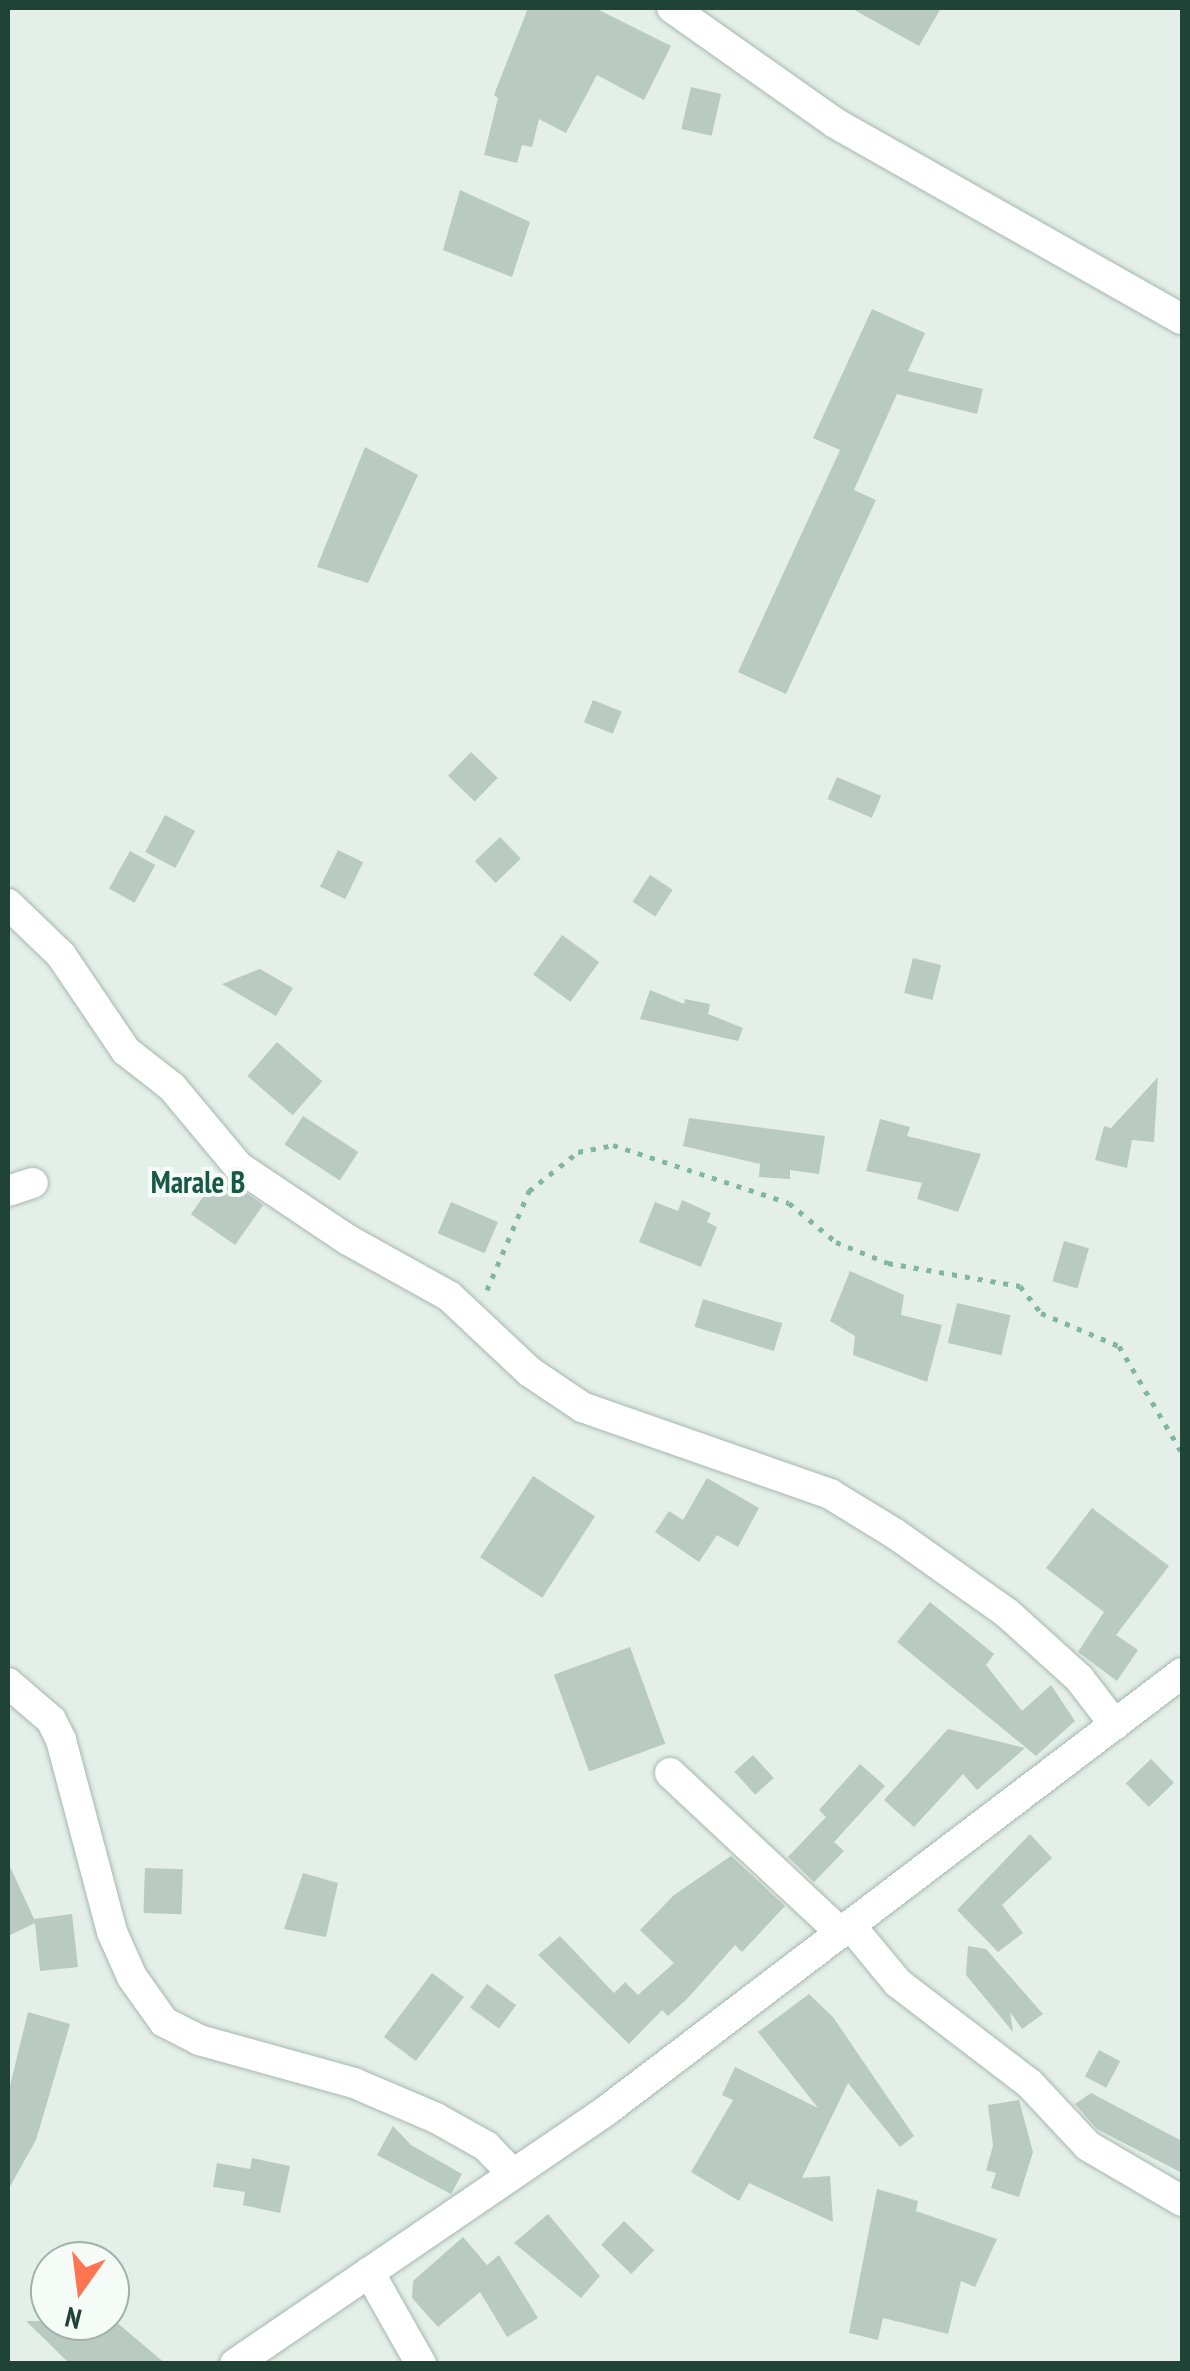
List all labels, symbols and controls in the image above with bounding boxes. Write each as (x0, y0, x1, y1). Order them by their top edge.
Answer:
district label: Marale B (151, 1164, 245, 1200)
north arrow (30, 2241, 130, 2341)
text: N (61, 2299, 85, 2338)

